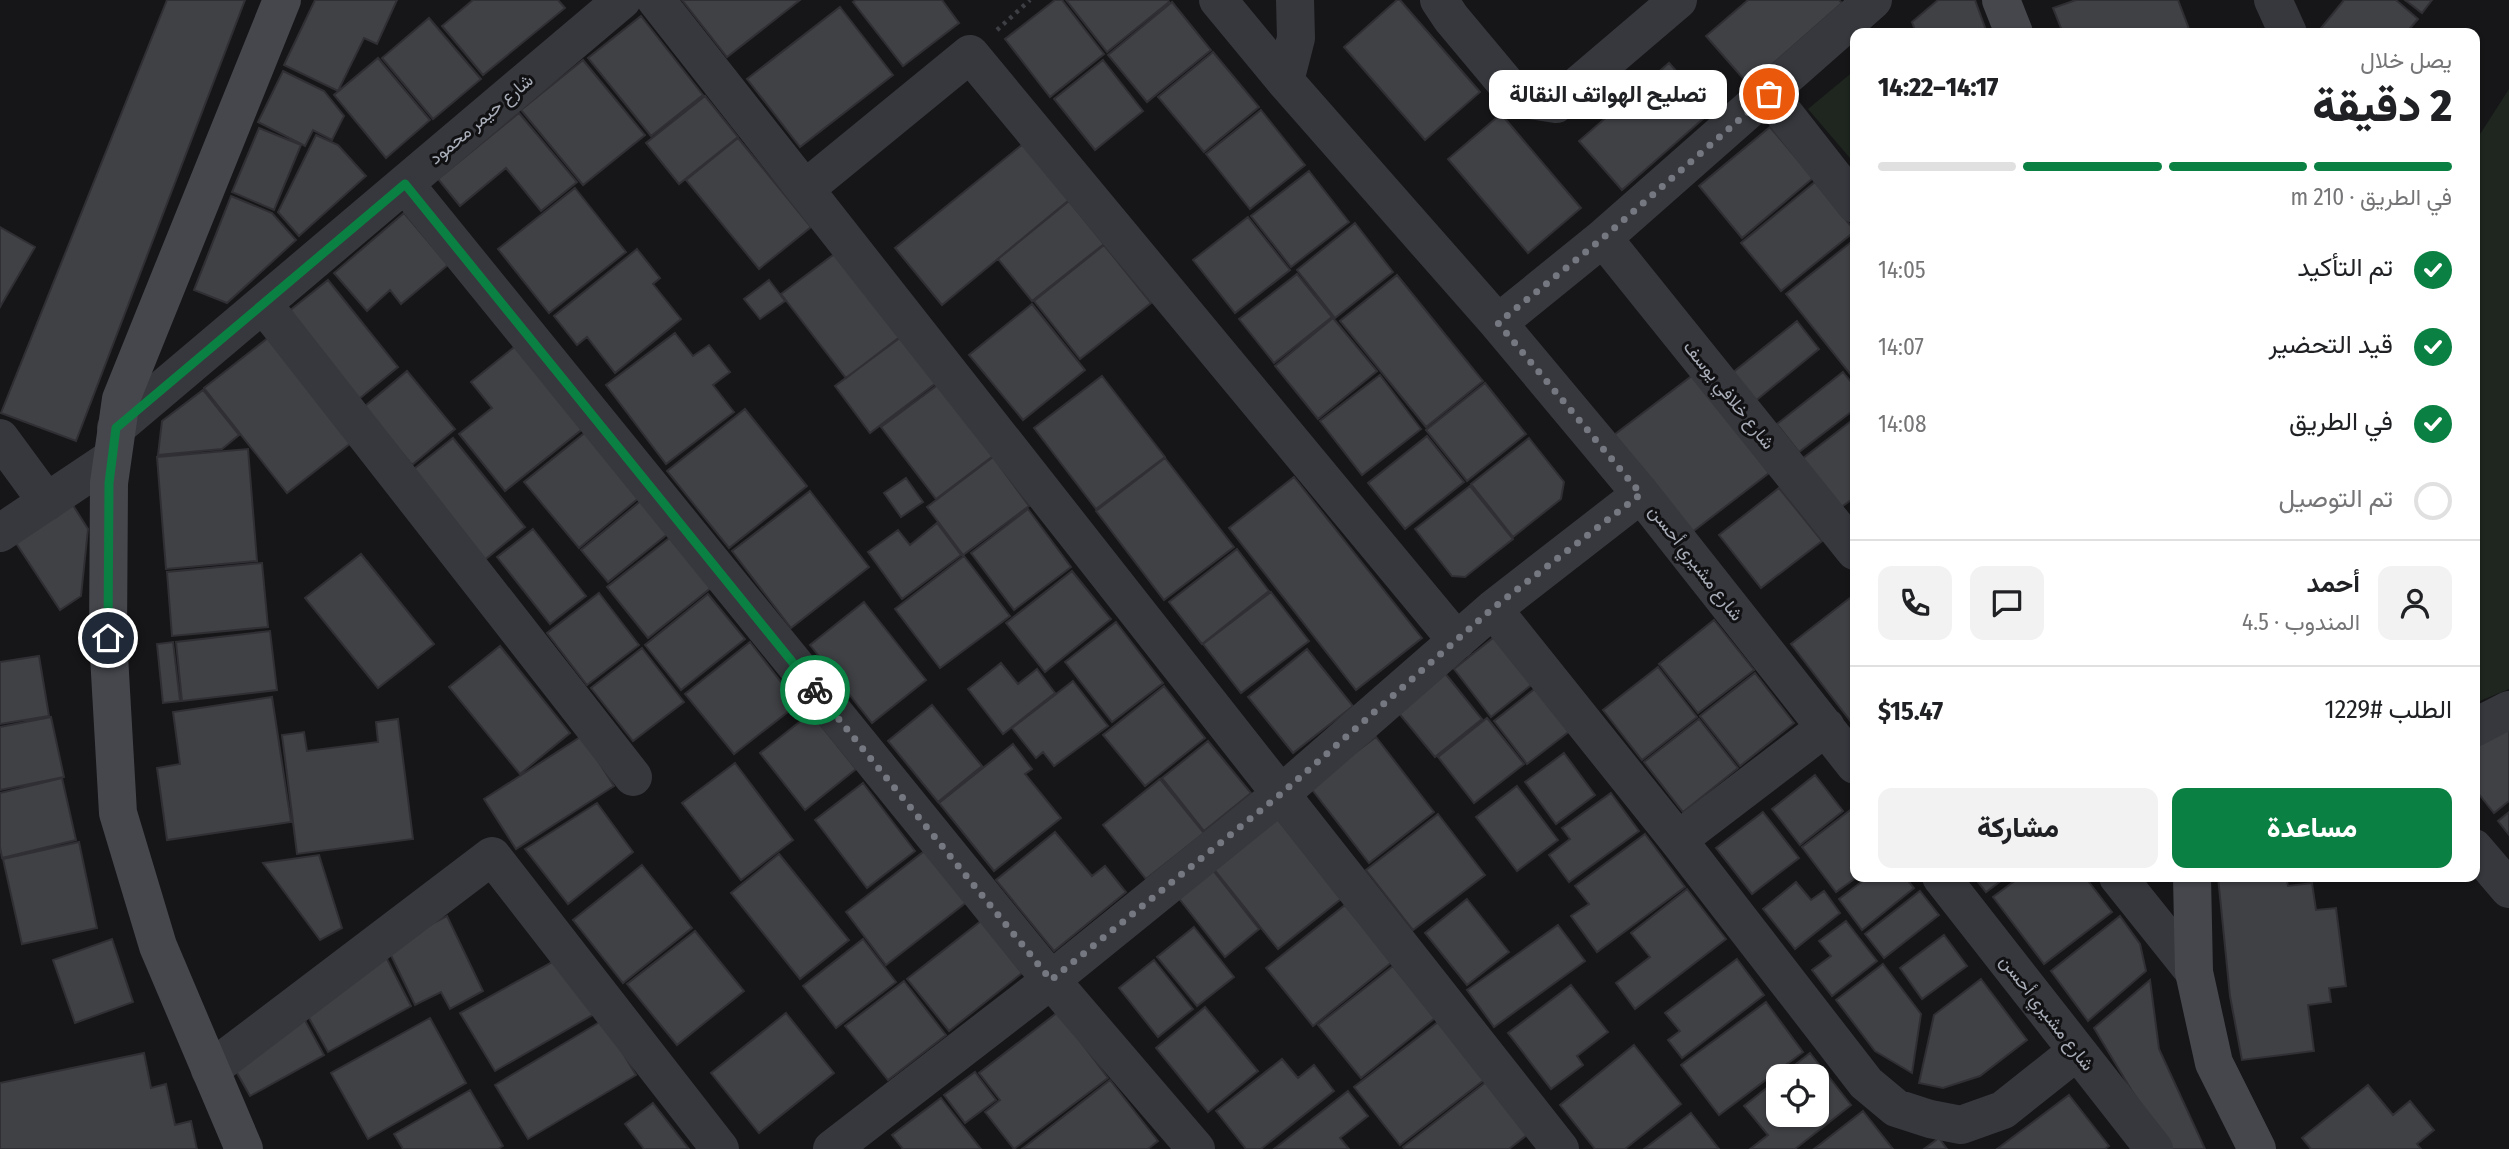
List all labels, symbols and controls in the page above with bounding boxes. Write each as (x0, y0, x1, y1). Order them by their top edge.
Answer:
text: يصل خلال (2360, 46, 2452, 74)
pin (1739, 64, 1799, 124)
street label: شارع حيمر محمود (424, 69, 538, 170)
callout: تصليح الهواتف النقالة (1489, 70, 1727, 119)
text: 14:17–14:22 (1878, 72, 1998, 103)
icon: bag (1750, 75, 1788, 113)
text: 2 دقيقة (2312, 78, 2452, 133)
text: تصليح الهواتف النقالة (1509, 80, 1707, 108)
text: في الطريق · 210 m (2291, 183, 2452, 211)
icon: check (2414, 251, 2452, 289)
text: تم التأكيد (2297, 252, 2393, 283)
text: 14:05 (1878, 256, 1926, 284)
icon: check (2414, 328, 2452, 366)
text: قيد التحضير (2268, 329, 2393, 360)
text: 14:07 (1878, 333, 1924, 361)
street label: شارع خلافي يوسف (1675, 336, 1779, 456)
icon: check (2414, 405, 2452, 443)
text: في الطريق (2289, 406, 2393, 437)
text: 14:08 (1878, 410, 1926, 438)
text: تم التوصيل (2279, 483, 2393, 514)
street label: شارع مشيري أحسن (1641, 501, 1748, 628)
button: phone (1878, 566, 1952, 640)
button: chat (1970, 566, 2044, 640)
button: person (2378, 566, 2452, 640)
text: أحمد (2307, 568, 2360, 599)
pin (78, 608, 138, 668)
text: المندوب · 4.5 (2242, 608, 2360, 636)
icon: home (89, 619, 127, 657)
courier (780, 655, 850, 725)
icon: bike (796, 671, 834, 709)
text: الطلب #1229 (2325, 694, 2452, 725)
text: $15.47 (1878, 696, 1943, 727)
button: مشاركة (1878, 788, 2158, 868)
button: مساعدة (2172, 788, 2452, 868)
street label: شارع مشيري أحسن (1992, 951, 2099, 1078)
map controls (1766, 1064, 1829, 1127)
button: locate (1766, 1064, 1829, 1127)

